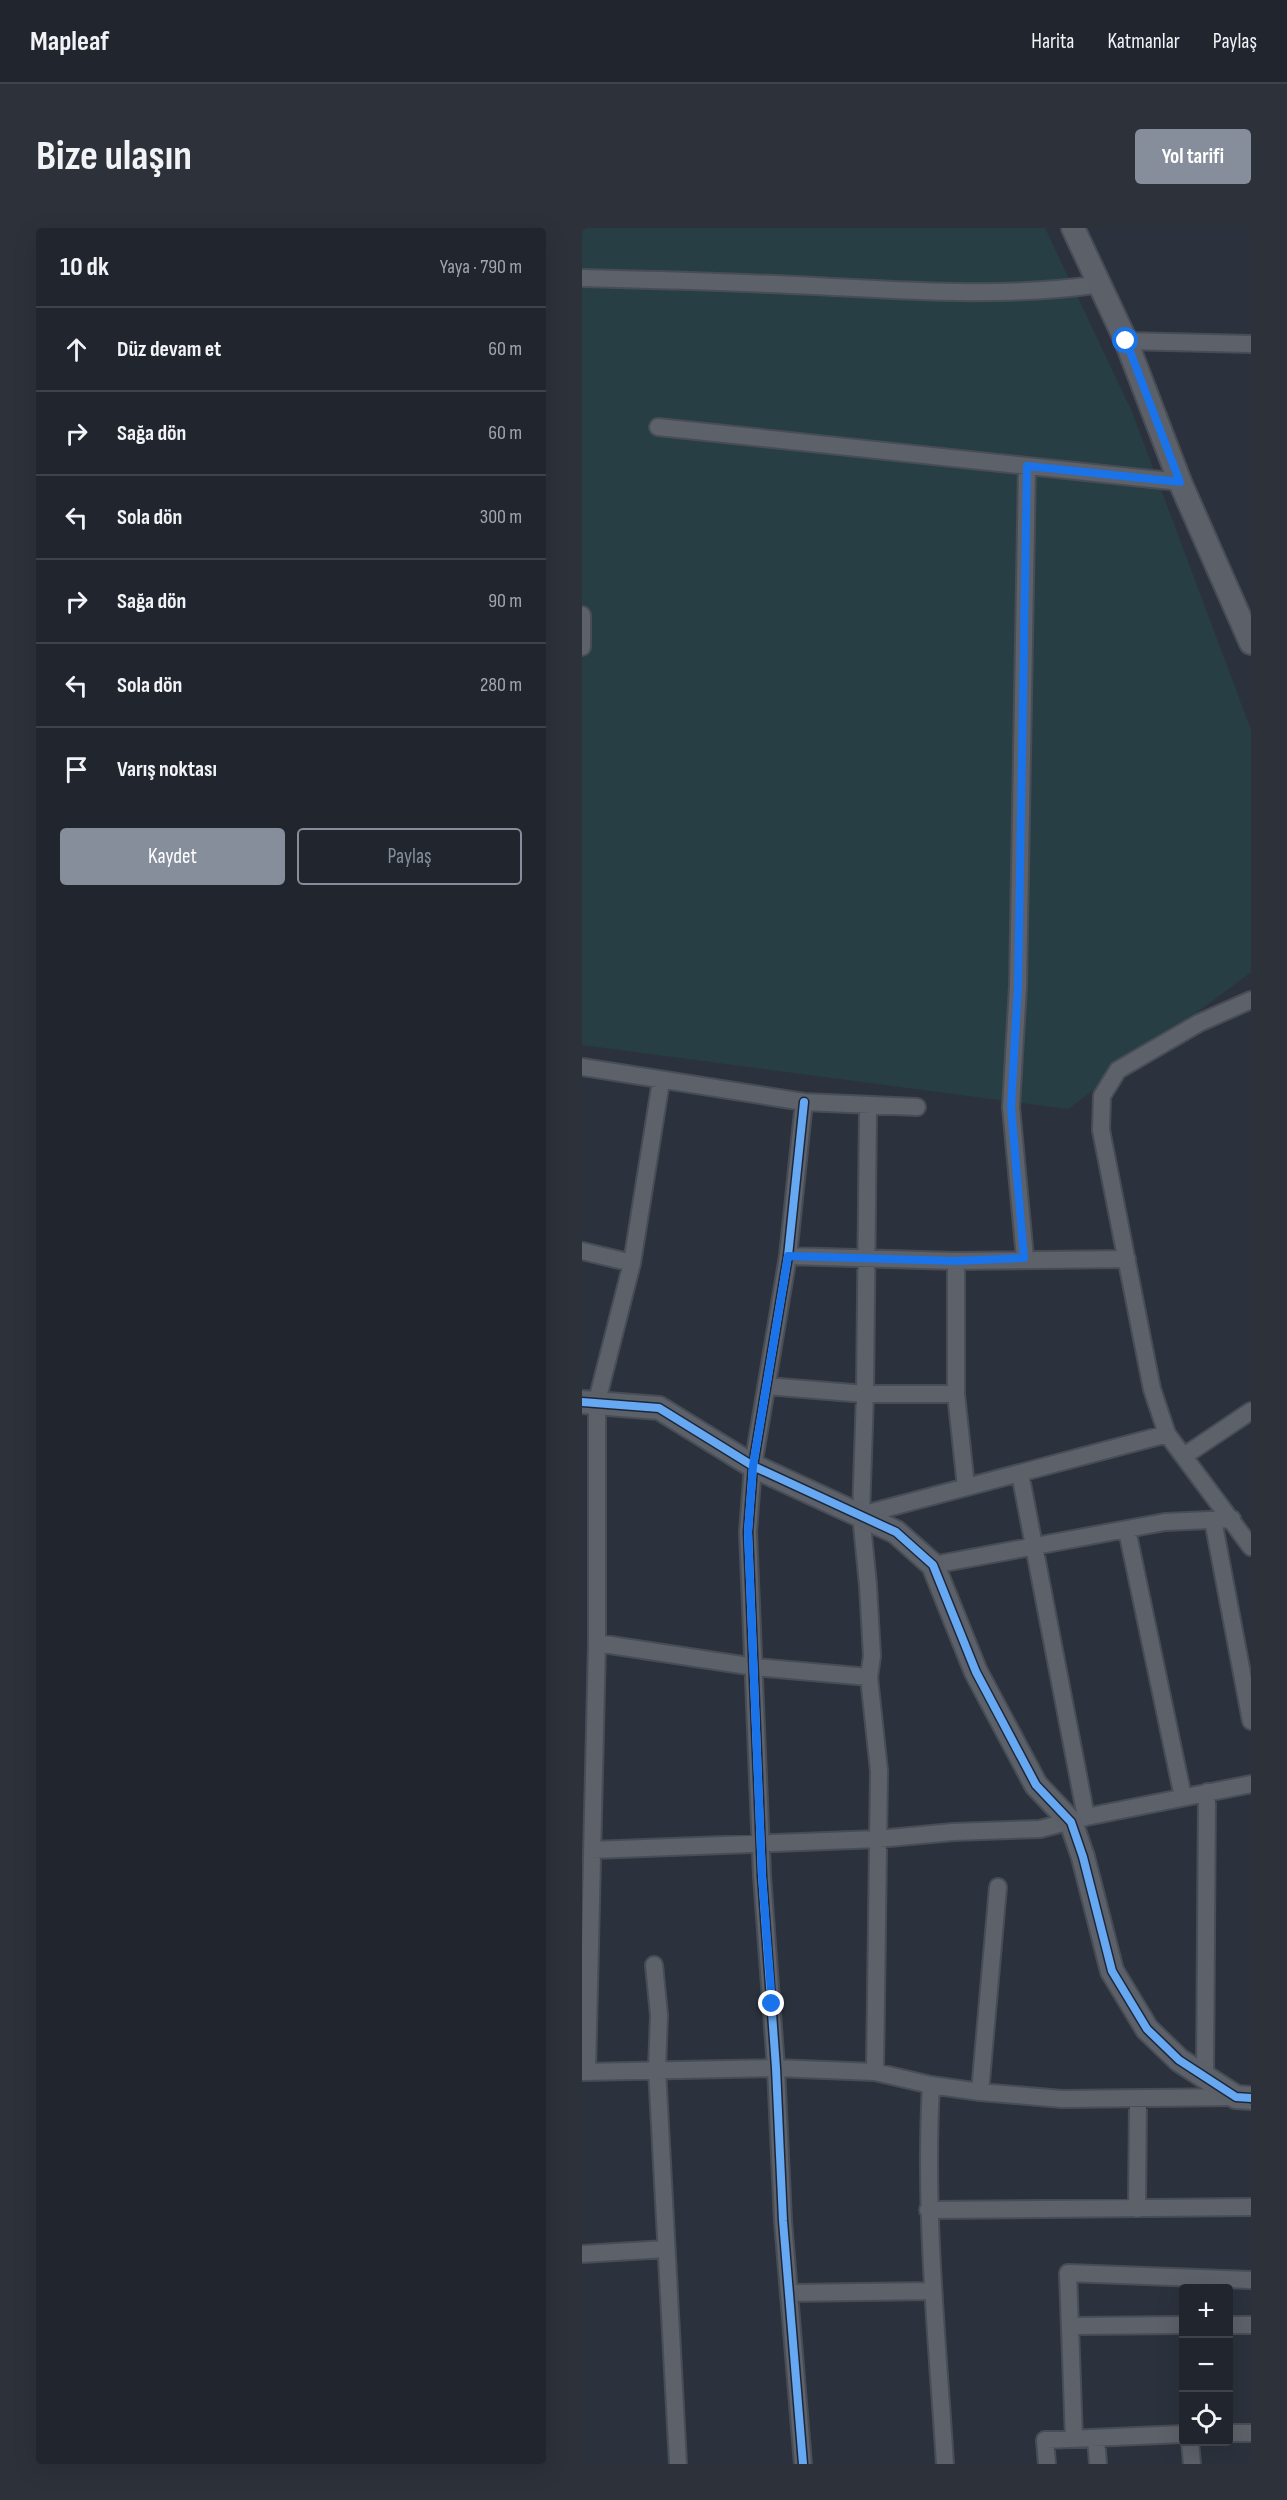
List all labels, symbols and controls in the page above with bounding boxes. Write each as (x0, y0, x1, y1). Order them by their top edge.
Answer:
text: Mapleaf (30, 25, 109, 58)
text: Harita (1031, 29, 1074, 54)
text: Katmanlar (1107, 29, 1180, 54)
text: Paylaş (1213, 29, 1257, 54)
button: Yol tarifi (1135, 129, 1251, 184)
text: Bize ulaşın (36, 131, 192, 182)
text: 10 dk (60, 252, 109, 283)
text: Yaya · 790 m (440, 255, 522, 279)
route start (1112, 327, 1138, 353)
icon: ahead (60, 333, 93, 366)
text: Düz devam et (117, 336, 221, 363)
text: 60 m (488, 337, 522, 361)
icon: right (60, 417, 93, 450)
text: Sağa dön (117, 420, 186, 447)
text: 60 m (488, 421, 522, 445)
icon: left (60, 501, 93, 534)
text: Sola dön (117, 504, 182, 531)
text: 300 m (480, 505, 522, 529)
icon: right (60, 585, 93, 618)
text: Sağa dön (117, 588, 186, 615)
text: 90 m (488, 589, 522, 613)
icon: left (60, 669, 93, 702)
text: Sola dön (117, 672, 182, 699)
text: 280 m (480, 673, 522, 697)
icon: arrive (60, 753, 93, 786)
text: Varış noktası (117, 756, 217, 783)
button: Kaydet (60, 828, 285, 885)
button: Paylaş (297, 828, 522, 885)
route end (758, 1990, 784, 2016)
map controls (1179, 2284, 1233, 2446)
button: + (1179, 2284, 1233, 2338)
button: − (1179, 2338, 1233, 2392)
button: locate (1179, 2392, 1233, 2446)

